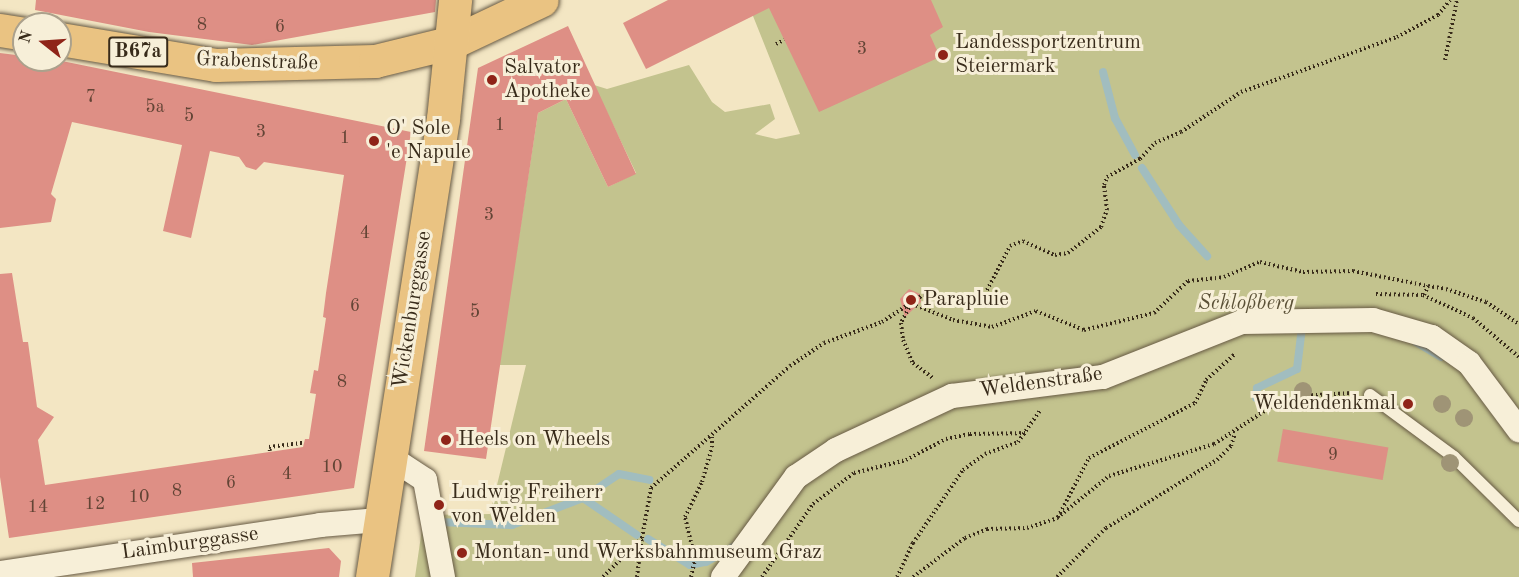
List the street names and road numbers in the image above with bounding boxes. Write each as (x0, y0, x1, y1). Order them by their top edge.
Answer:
road number: B67a (108, 35, 168, 69)
street label: Grabenstraße (196, 47, 318, 77)
street label: Wickenburggasse (388, 229, 438, 391)
street label: Weldenstraße (978, 362, 1104, 404)
street label: Laimburggasse (120, 522, 260, 566)

